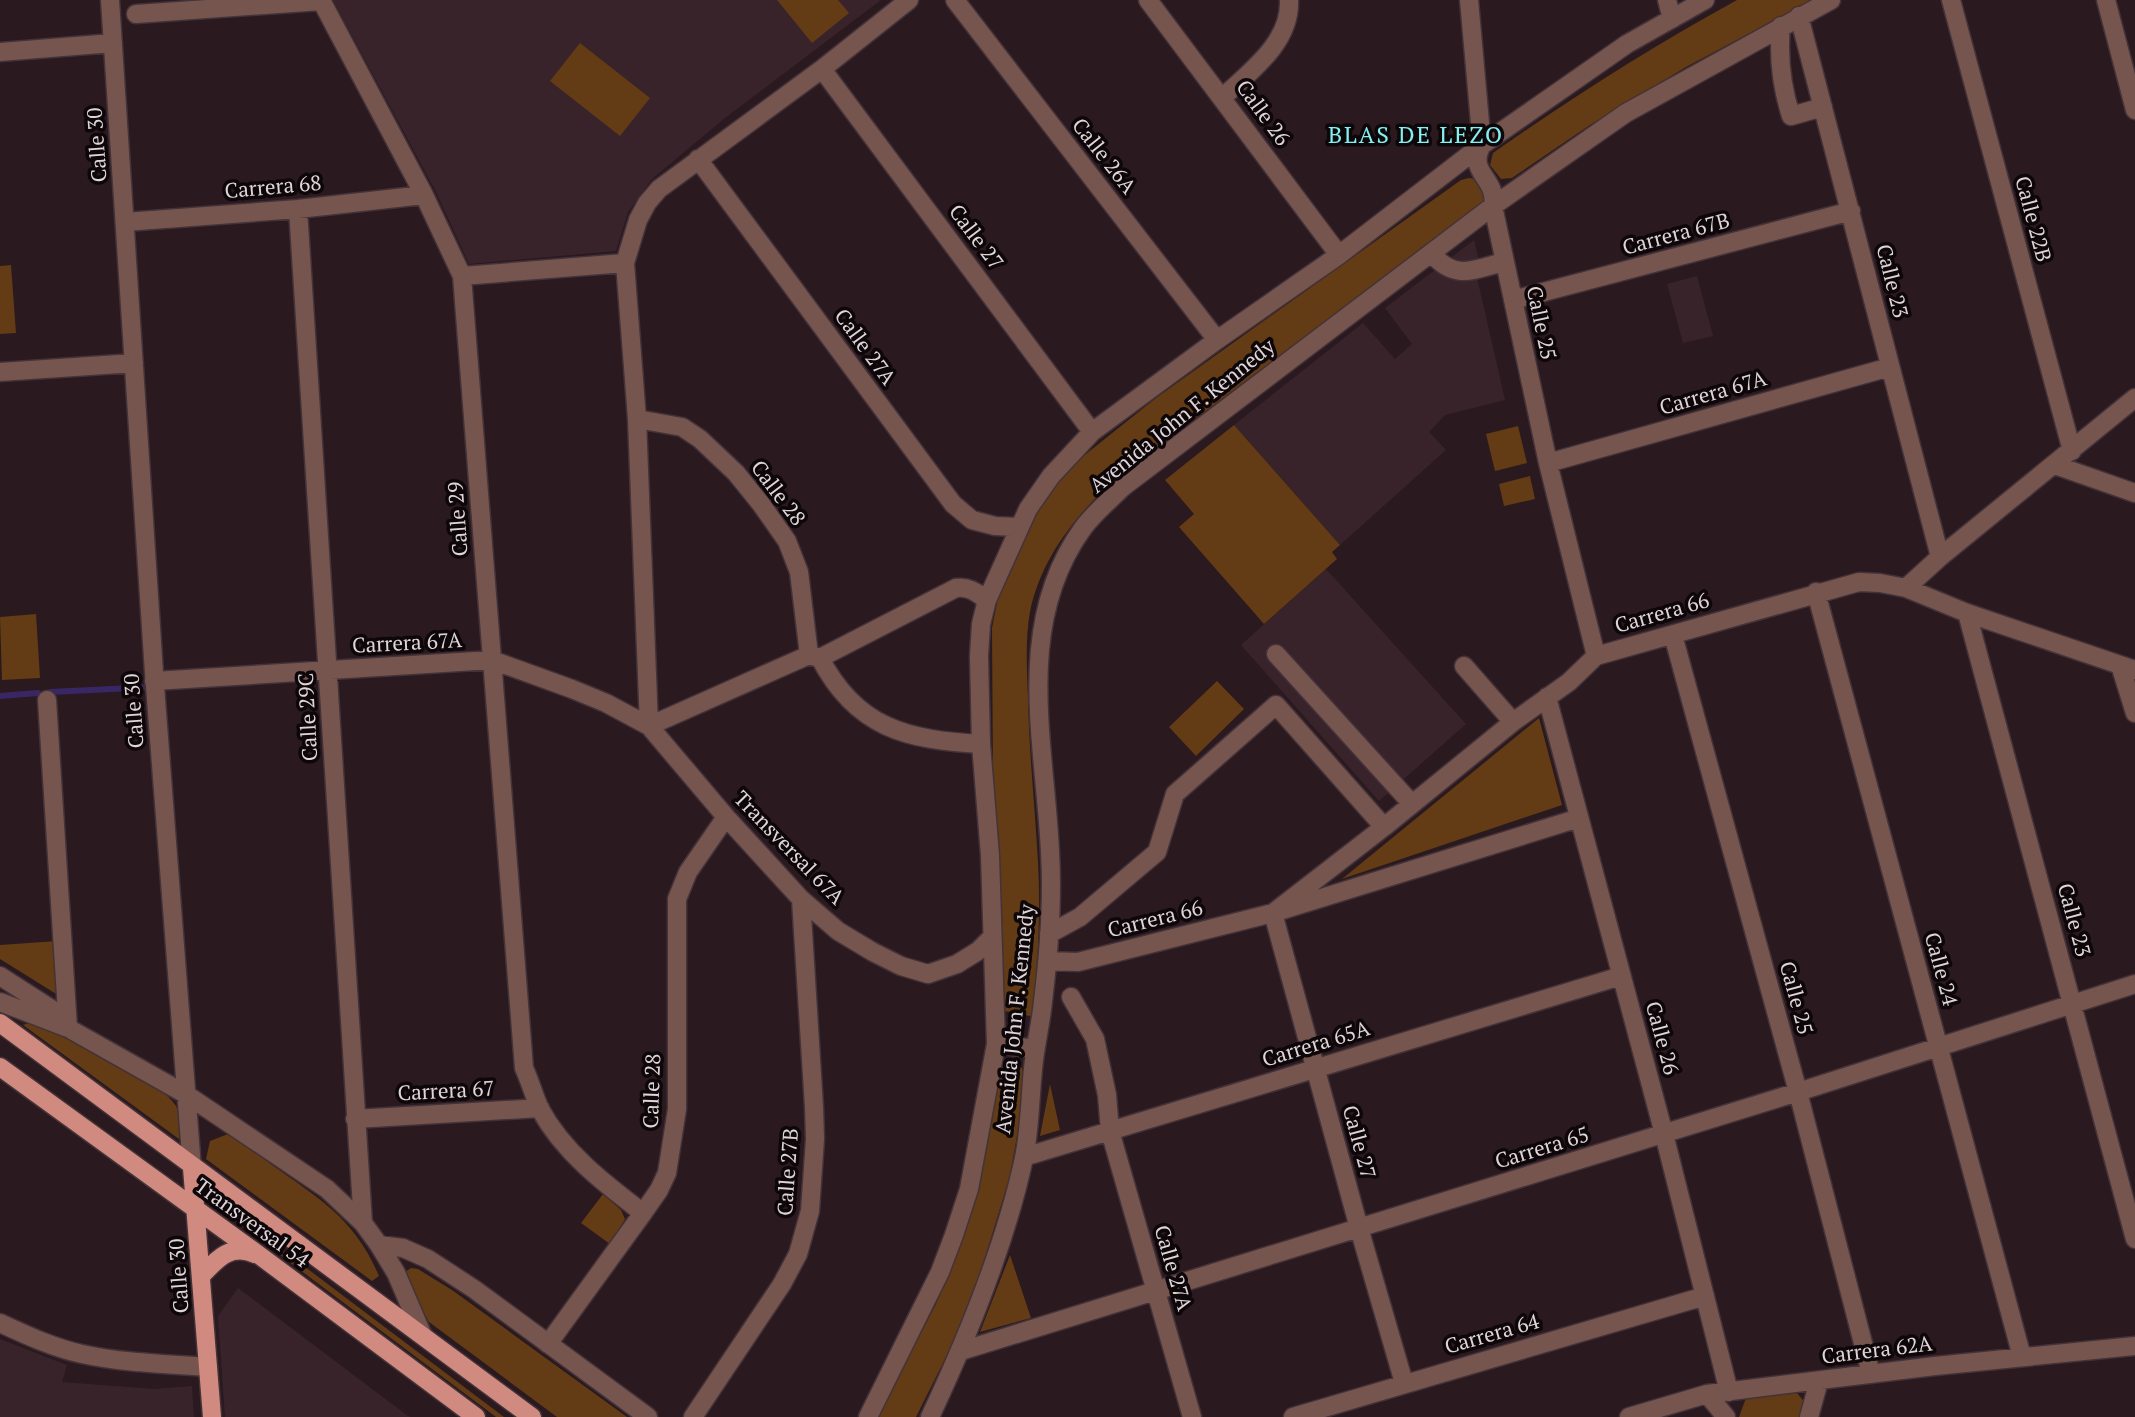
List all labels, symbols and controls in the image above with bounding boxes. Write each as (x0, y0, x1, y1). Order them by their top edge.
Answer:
street label: Calle 26 (1230, 74, 1297, 151)
street label: Calle 30 (79, 107, 113, 183)
street label: Calle 26A (1066, 112, 1144, 200)
district label: BLAS DE LEZO (1328, 119, 1504, 150)
street label: Carrera 68 (223, 168, 322, 204)
street label: Calle 22B (2009, 173, 2059, 265)
street label: Calle 27 (943, 198, 1010, 275)
street label: Carrera 67B (1619, 205, 1732, 261)
street label: Calle 23 (1870, 241, 1916, 320)
street label: Calle 25 (1521, 283, 1563, 362)
street label: Calle 27A (829, 303, 903, 391)
street label: Avenida John F. Kennedy (1083, 331, 1280, 499)
street label: Carrera 67A (1656, 363, 1770, 421)
street label: Calle 28 (745, 454, 812, 531)
street label: Calle 29 (440, 481, 474, 557)
street label: Carrera 66 (1611, 585, 1712, 639)
street label: Carrera 67A (351, 625, 463, 659)
street label: Calle 29C (291, 672, 323, 762)
street label: Calle 30 (116, 673, 150, 749)
street label: Transversal 67A (728, 784, 852, 911)
street label: Calle 23 (2052, 880, 2098, 960)
street label: Carrera 66 (1104, 893, 1205, 943)
street label: Avenida John F. Kennedy (988, 902, 1040, 1135)
street label: Calle 24 (1919, 929, 1965, 1009)
street label: Calle 25 (1774, 958, 1820, 1038)
street label: Calle 26 (1640, 998, 1686, 1078)
street label: Carrera 65A (1258, 1013, 1374, 1073)
street label: Calle 28 (636, 1053, 666, 1129)
street label: Carrera 67 (397, 1073, 495, 1107)
street label: Calle 27 (1337, 1102, 1383, 1182)
street label: Carrera 65 (1491, 1119, 1592, 1175)
street label: Calle 27B (770, 1127, 804, 1217)
street label: Transversal 54 (190, 1171, 316, 1274)
street label: Calle 27A (1148, 1222, 1200, 1314)
street label: Calle 30 (161, 1238, 195, 1314)
street label: Carrera 64 (1441, 1306, 1543, 1360)
street label: Carrera 62A (1820, 1328, 1934, 1370)

